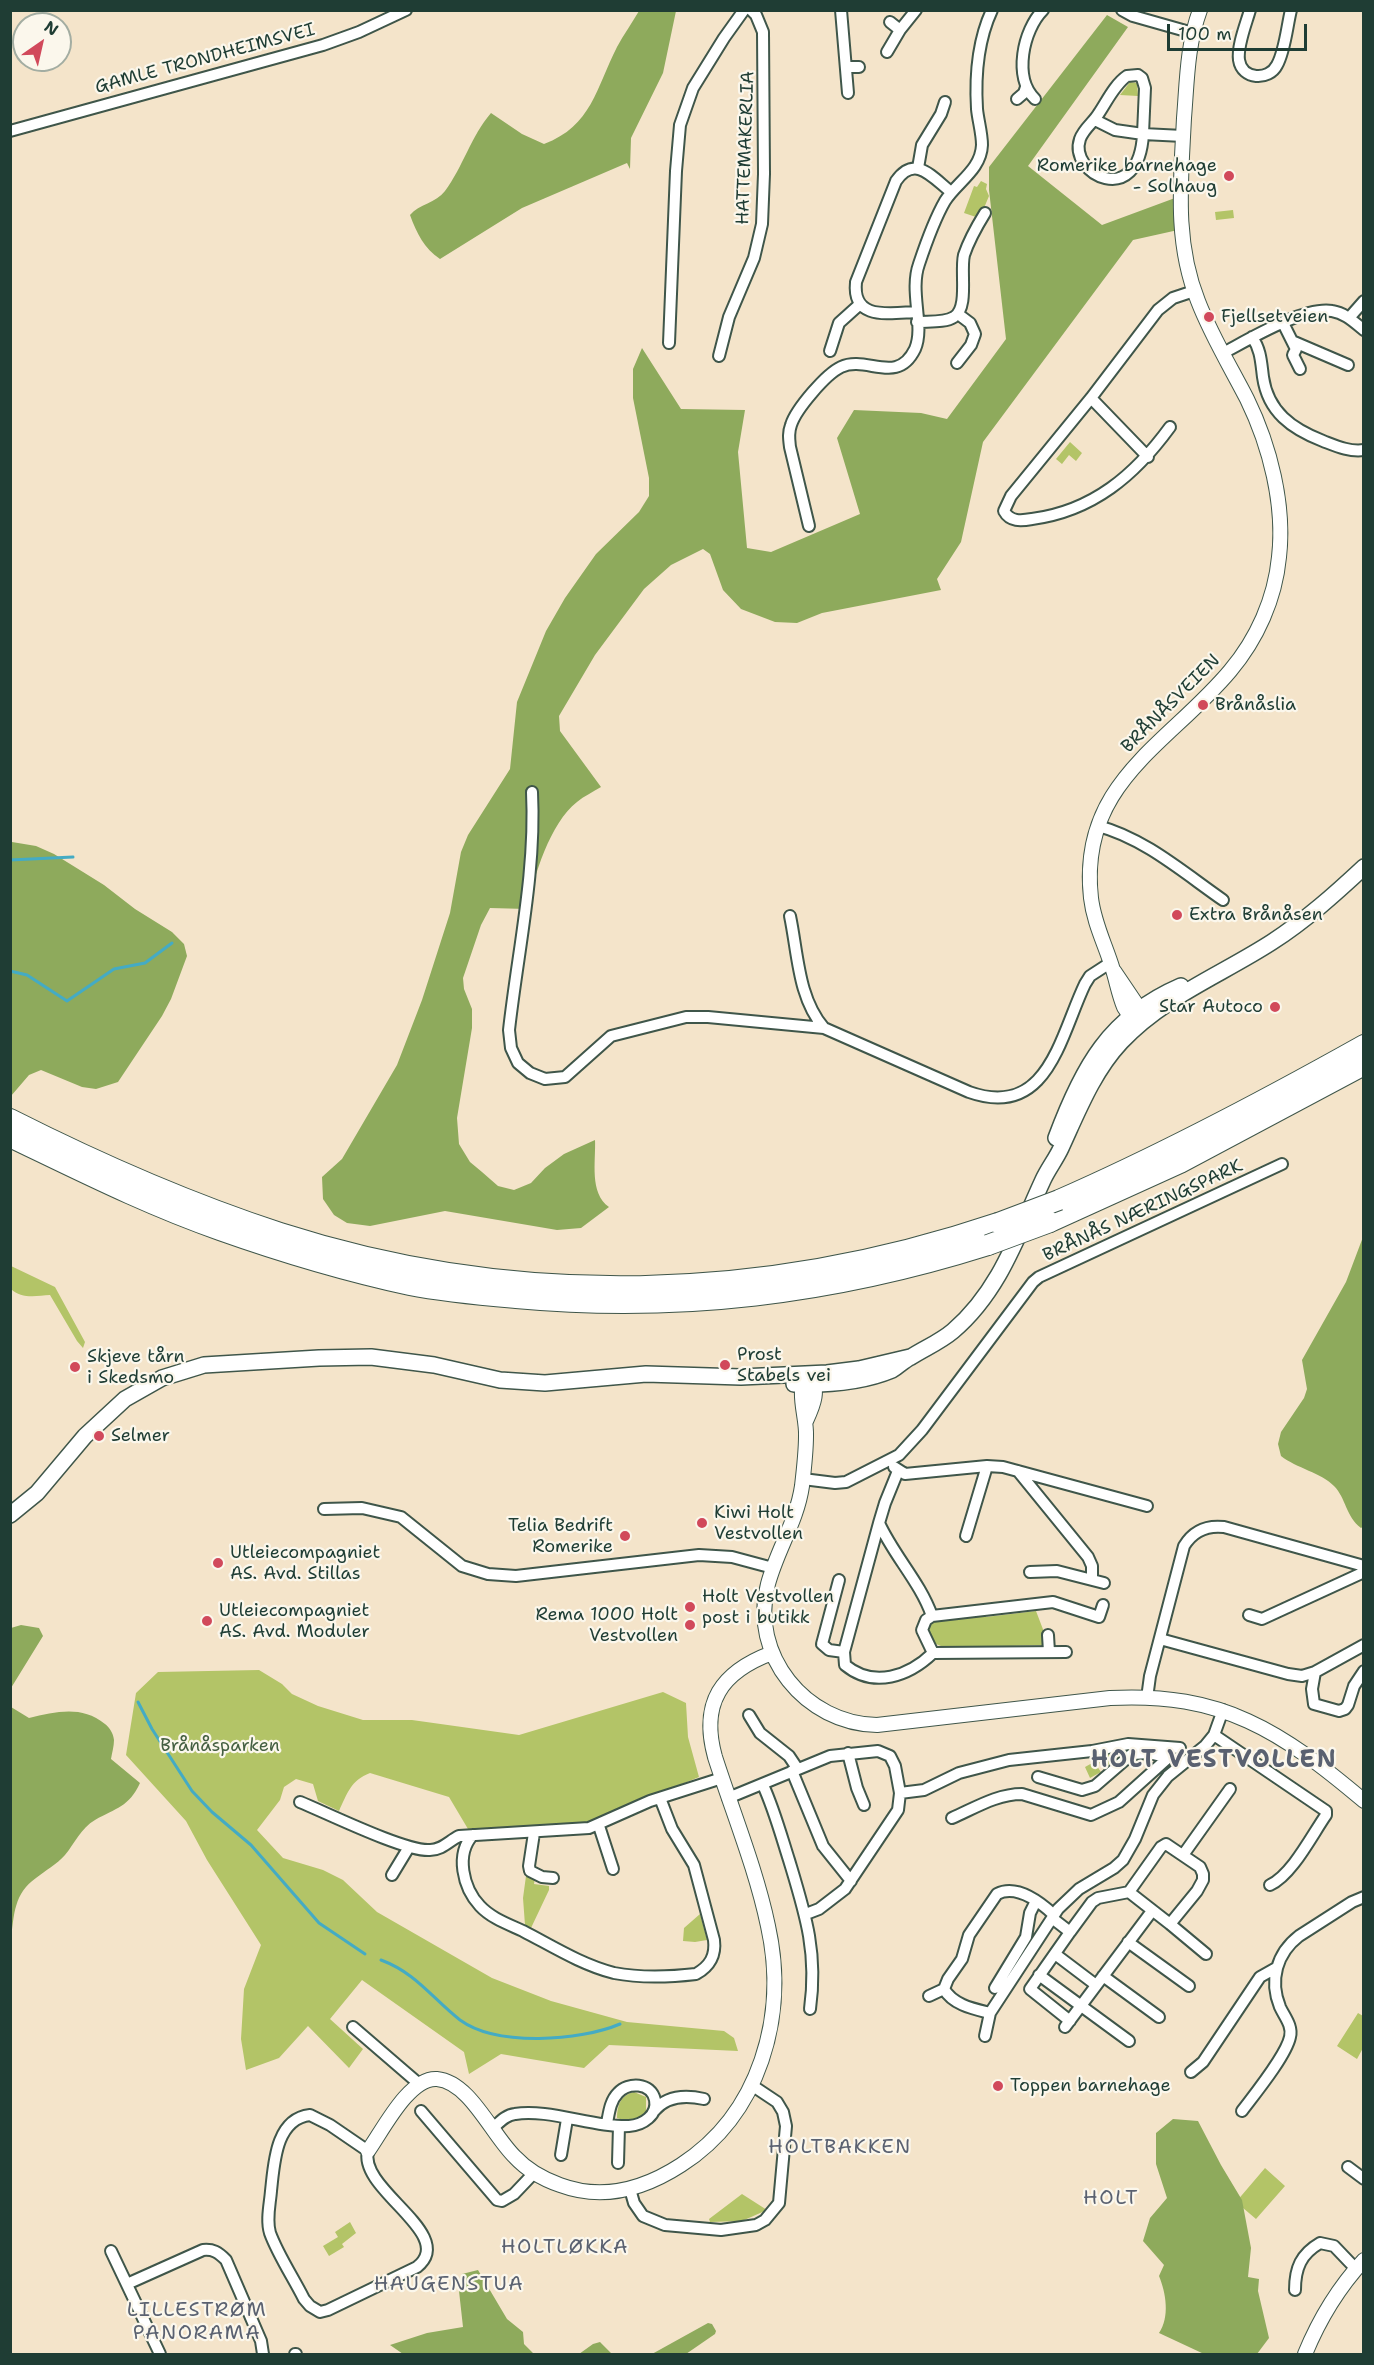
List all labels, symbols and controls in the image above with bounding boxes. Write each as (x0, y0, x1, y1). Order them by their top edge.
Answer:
north arrow (12, 12, 72, 72)
scale bar (1170, 12, 1310, 50)
text: N (40, 16, 62, 41)
street label: GAMLE TRONDHEIMSVEI (93, 19, 317, 99)
text: 100 m (1178, 22, 1232, 46)
street label: HATTEMAKERLIA (733, 71, 759, 225)
place label: Romerike barnehage - Solhaug (1037, 155, 1217, 198)
marker: Romerike barnehage - Solhaug (1222, 169, 1236, 183)
place label: Fjellsetveien (1221, 306, 1328, 328)
marker: Fjellsetveien (1202, 310, 1216, 324)
street label: BRÅNÅSVEIEN (1117, 650, 1225, 758)
place label: Brånåslia (1215, 694, 1296, 716)
marker: Brånåslia (1196, 698, 1210, 712)
place label: Extra Brånåsen (1189, 904, 1323, 926)
marker: Extra Brånåsen (1170, 908, 1184, 922)
place label: Star Autoco (1159, 996, 1263, 1018)
marker: Star Autoco (1268, 1000, 1282, 1014)
street label: BRÅNÅS NÆRINGSPARK (1040, 1155, 1246, 1267)
place label: Prost Stabels vei (737, 1344, 831, 1386)
place label: Skjeve tårn i Skedsmo (87, 1346, 185, 1388)
marker: Prost Stabels vei (718, 1358, 732, 1372)
marker: Skjeve tårn i Skedsmo (68, 1360, 82, 1374)
place label: Selmer (111, 1425, 170, 1447)
marker: Selmer (92, 1429, 106, 1443)
place label: Kiwi Holt Vestvollen (714, 1502, 803, 1544)
place label: Telia Bedrift Romerike (508, 1515, 613, 1558)
marker: Kiwi Holt Vestvollen (695, 1516, 709, 1530)
marker: Telia Bedrift Romerike (618, 1529, 632, 1543)
place label: Utleiecompagniet AS. Avd. Stillas (230, 1542, 380, 1584)
marker: Utleiecompagniet AS. Avd. Stillas (211, 1556, 225, 1570)
place label: Holt Vestvollen post i butikk (702, 1586, 834, 1628)
place label: Utleiecompagniet AS. Avd. Moduler (219, 1600, 370, 1642)
marker: Holt Vestvollen post i butikk (683, 1600, 697, 1614)
place label: Rema 1000 Holt Vestvollen (536, 1604, 678, 1646)
marker: Utleiecompagniet AS. Avd. Moduler (200, 1614, 214, 1628)
marker: Rema 1000 Holt Vestvollen (683, 1618, 697, 1632)
park label: Brånåsparken (160, 1735, 280, 1757)
district label: HOLT VESTVOLLEN (1091, 1747, 1337, 1775)
place label: Toppen barnehage (1010, 2075, 1171, 2097)
marker: Toppen barnehage (991, 2079, 1005, 2093)
district label: HOLTBAKKEN (768, 2136, 912, 2160)
district label: HOLT (1083, 2187, 1139, 2211)
district label: HOLTLØKKA (501, 2236, 629, 2260)
district label: HAUGENSTUA (374, 2273, 524, 2297)
district label: LILLESTRØM PANORAMA (127, 2299, 267, 2346)

